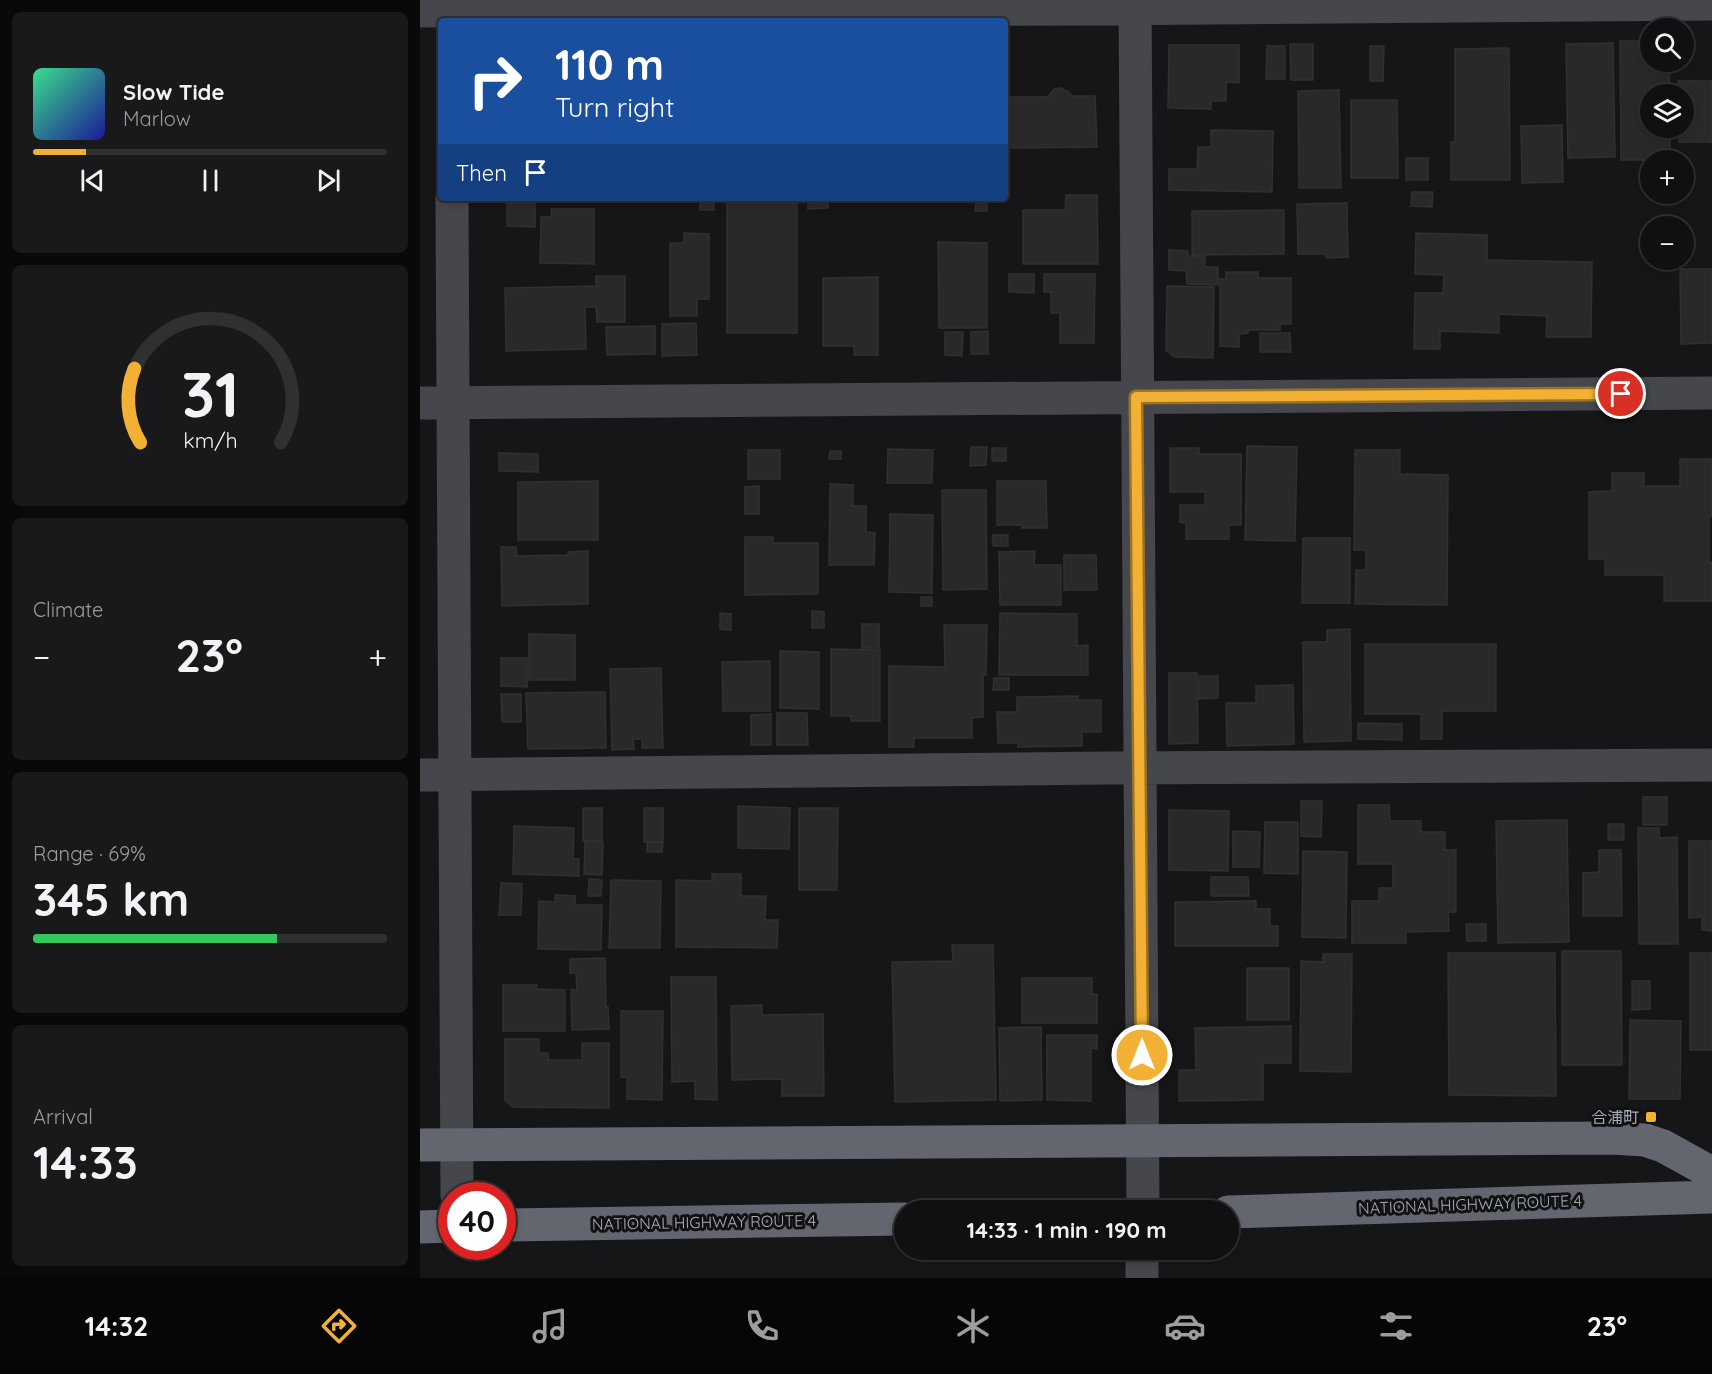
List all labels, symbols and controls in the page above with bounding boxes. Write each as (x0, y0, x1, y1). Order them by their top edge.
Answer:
map controls (1640, 18, 1694, 270)
button: search (1640, 18, 1694, 72)
text: 110 m (555, 38, 664, 91)
icon: right (456, 42, 534, 120)
text: Slow Tide (123, 78, 224, 106)
button: layers (1640, 84, 1694, 138)
text: Turn right (555, 90, 674, 124)
text: Marlow (123, 106, 191, 131)
button: + (1640, 150, 1694, 204)
icon: arrive (519, 156, 552, 189)
text: Then (456, 159, 507, 187)
icon: previous (76, 164, 109, 197)
icon: pause (194, 164, 227, 197)
icon: next (312, 164, 345, 197)
button: − (1640, 216, 1694, 270)
text: 31 (181, 355, 239, 433)
pin (1595, 368, 1646, 419)
icon: arrive (1604, 377, 1637, 410)
text: km/h (183, 427, 237, 453)
text: Climate (33, 597, 103, 622)
text: 23° (176, 627, 243, 683)
text: − (33, 636, 50, 677)
text: + (368, 636, 387, 677)
text: Range · 69% (33, 841, 146, 866)
text: 345 km (33, 871, 189, 927)
position arrow (1110, 1023, 1174, 1087)
text: Arrival (33, 1104, 93, 1129)
place label: 合浦町 (1591, 1107, 1639, 1127)
marker: 合浦町 (1644, 1110, 1658, 1124)
text: 14:33 (33, 1134, 138, 1190)
speed limit sign: 40 (438, 1182, 516, 1260)
street label: NATIONAL HIGHWAY ROUTE 4 (1358, 1190, 1582, 1218)
street label: NATIONAL HIGHWAY ROUTE 4 (592, 1210, 816, 1234)
text: 14:33 · 1 min · 190 m (967, 1216, 1166, 1244)
icon: directions (318, 1305, 360, 1347)
icon: music (529, 1305, 571, 1347)
icon: phone (741, 1305, 783, 1347)
icon: climate (952, 1305, 994, 1347)
icon: car (1164, 1305, 1206, 1347)
icon: filters (1375, 1305, 1417, 1347)
text: 14:32 (85, 1309, 148, 1343)
text: 23° (1587, 1309, 1627, 1343)

